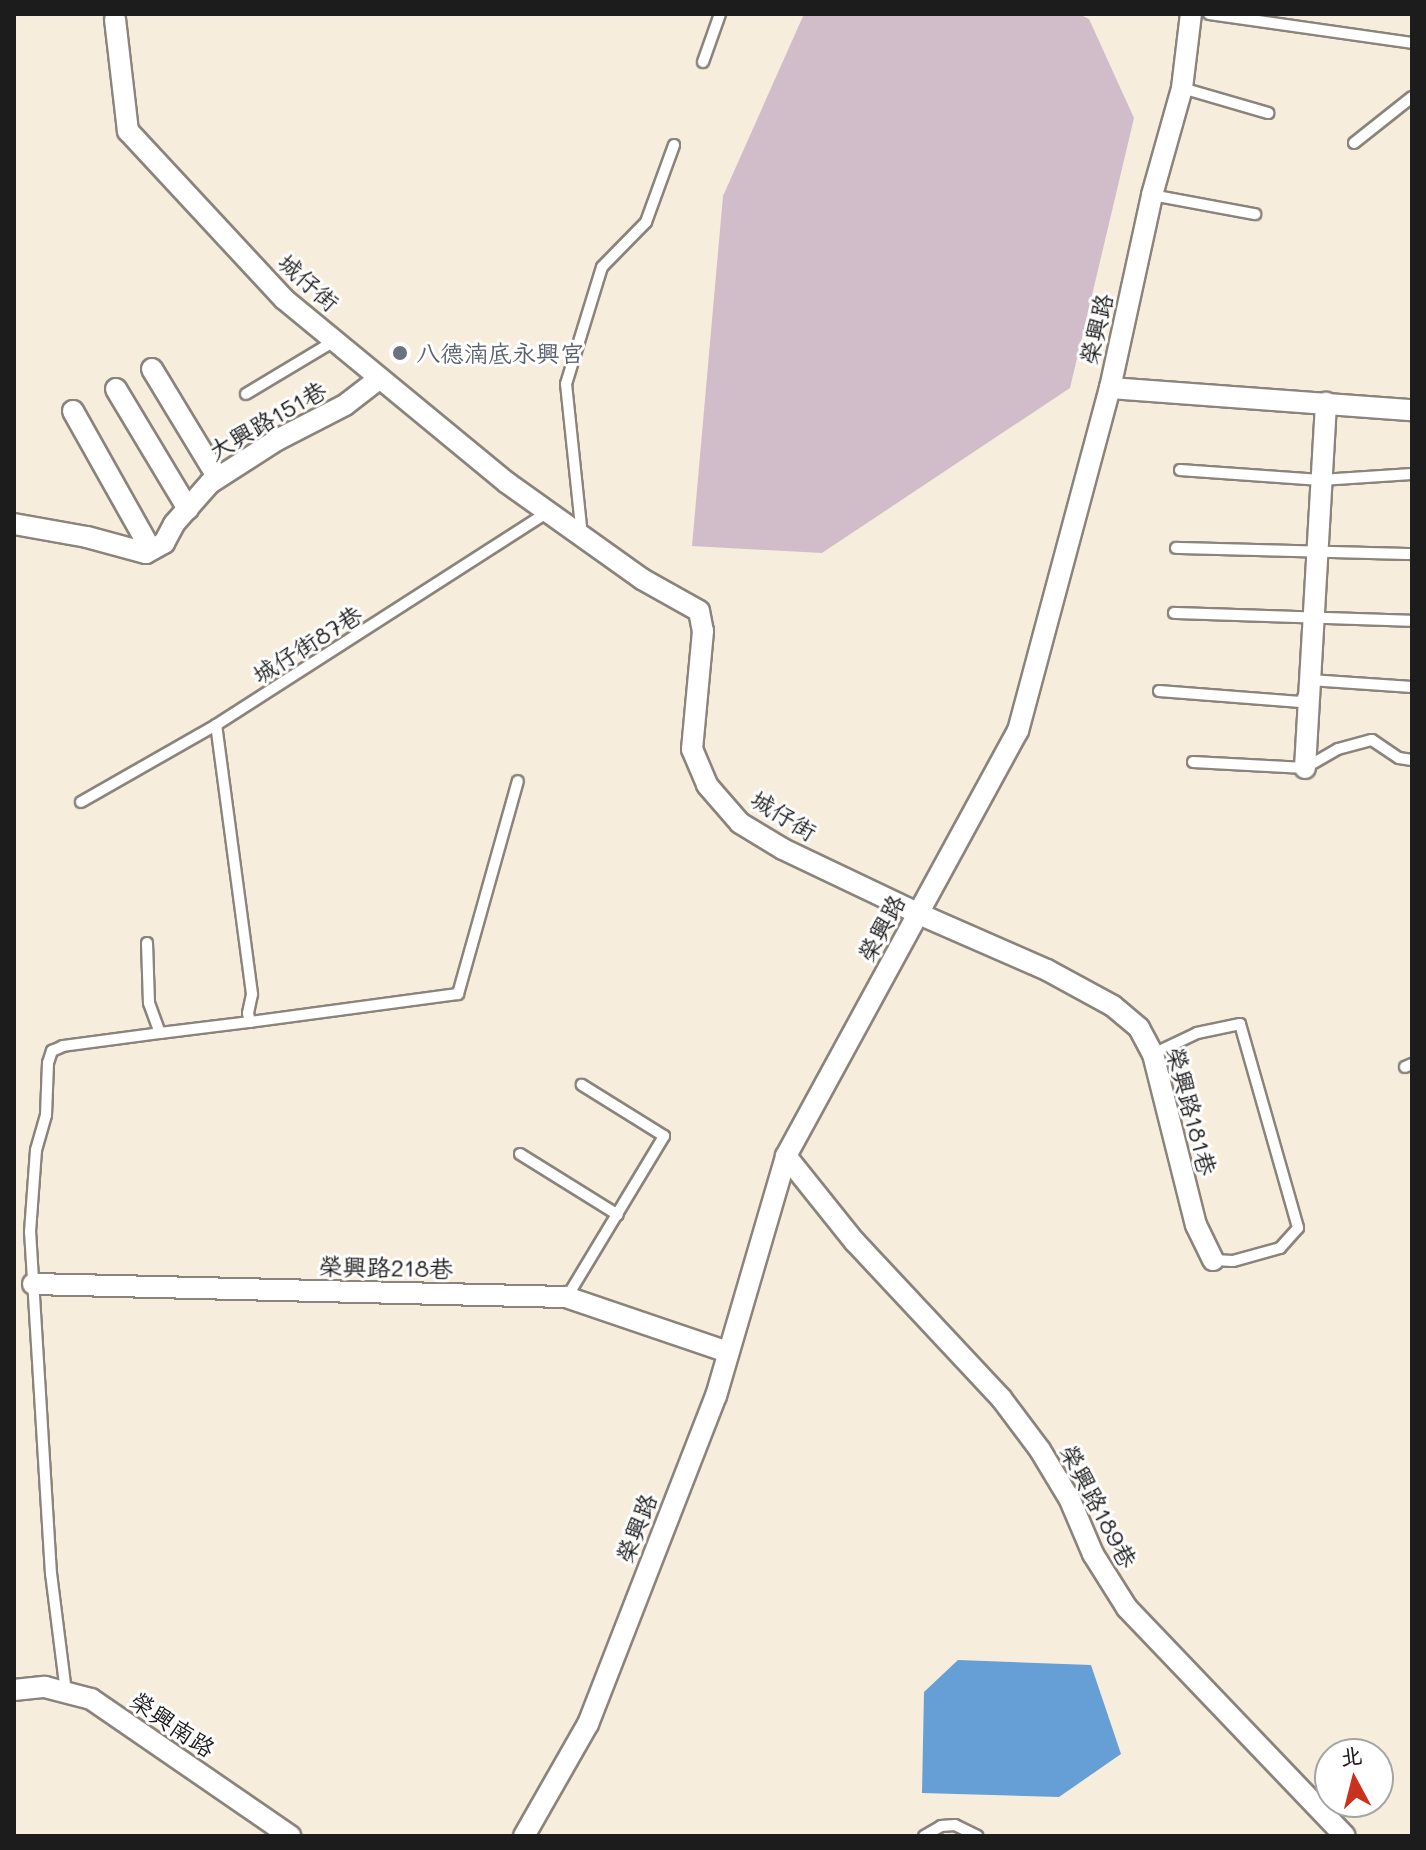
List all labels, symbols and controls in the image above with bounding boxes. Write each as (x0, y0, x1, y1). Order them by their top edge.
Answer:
street label: 城仔街 (273, 247, 345, 317)
street label: 榮興路 (1074, 291, 1118, 367)
place label: 八德湳底永興宮 (416, 339, 584, 367)
marker: 八德湳底永興宮 (391, 344, 409, 362)
street label: 大興路151巷 (203, 375, 331, 465)
street label: 城仔街87巷 (247, 599, 367, 689)
street label: 城仔街 (746, 784, 822, 846)
street label: 榮興路 (851, 889, 911, 967)
street label: 榮興路181巷 (1161, 1044, 1223, 1178)
street label: 榮興路218巷 (318, 1251, 454, 1283)
street label: 榮興路189巷 (1054, 1439, 1144, 1573)
street label: 榮興路 (610, 1489, 662, 1567)
street label: 榮興南路 (125, 1685, 221, 1763)
north arrow (1314, 1738, 1394, 1818)
text: 北 (1339, 1740, 1364, 1771)

